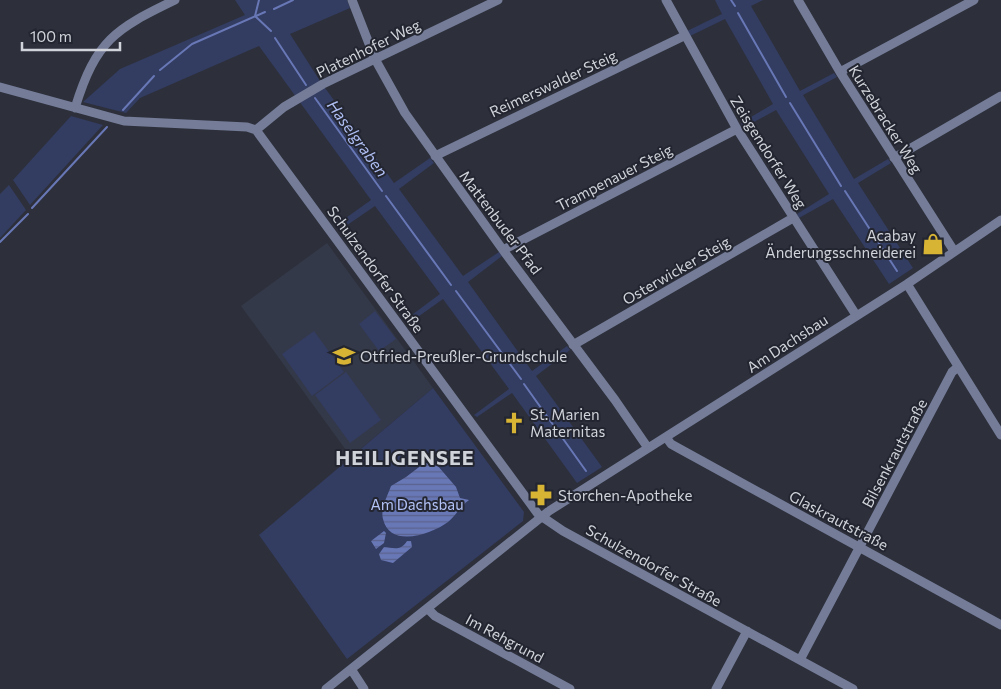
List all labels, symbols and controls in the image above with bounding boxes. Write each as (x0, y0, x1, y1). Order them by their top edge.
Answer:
street label: Platenhofer Weg (313, 15, 423, 81)
scale bar (22, 20, 120, 52)
text: 100 m (30, 27, 72, 45)
street label: Reimerswalder Steig (487, 46, 619, 120)
street label: Kurzebracker Weg (845, 61, 927, 177)
street label: Zeisgendorfer Weg (727, 92, 811, 212)
water label: Haselgraben (324, 96, 392, 180)
street label: Trampenauer Steig (553, 140, 675, 214)
street label: Mattenbuder Pfad (456, 167, 546, 277)
street label: Schulzendorfer Straße (324, 202, 428, 336)
place label: Acabay Änderungsschneiderei (765, 226, 916, 261)
shop icon: Acabay Änderungsschneiderei (920, 231, 946, 257)
street label: Osterwicker Steig (619, 232, 733, 308)
street label: Am Dachsbau (743, 310, 831, 376)
school or university icon: Otfried-Preußler-Grundschule (331, 343, 357, 369)
place label: Otfried-Preußler-Grundschule (360, 347, 567, 365)
street label: Bilsenkrautstraße (858, 395, 930, 510)
place label: St. Marien Maternitas (530, 405, 605, 440)
church icon: St. Marien Maternitas (501, 410, 527, 436)
district label: HEILIGENSEE (335, 445, 475, 469)
pharmacy icon: Storchen-Apotheke (528, 482, 554, 508)
place label: Storchen-Apotheke (558, 486, 692, 504)
street label: Glaskrautstraße (786, 486, 892, 554)
park label: Am Dachsbau (370, 495, 464, 513)
street label: Schulzendorfer Straße (583, 520, 725, 610)
street label: Im Rehgrund (463, 610, 547, 666)

